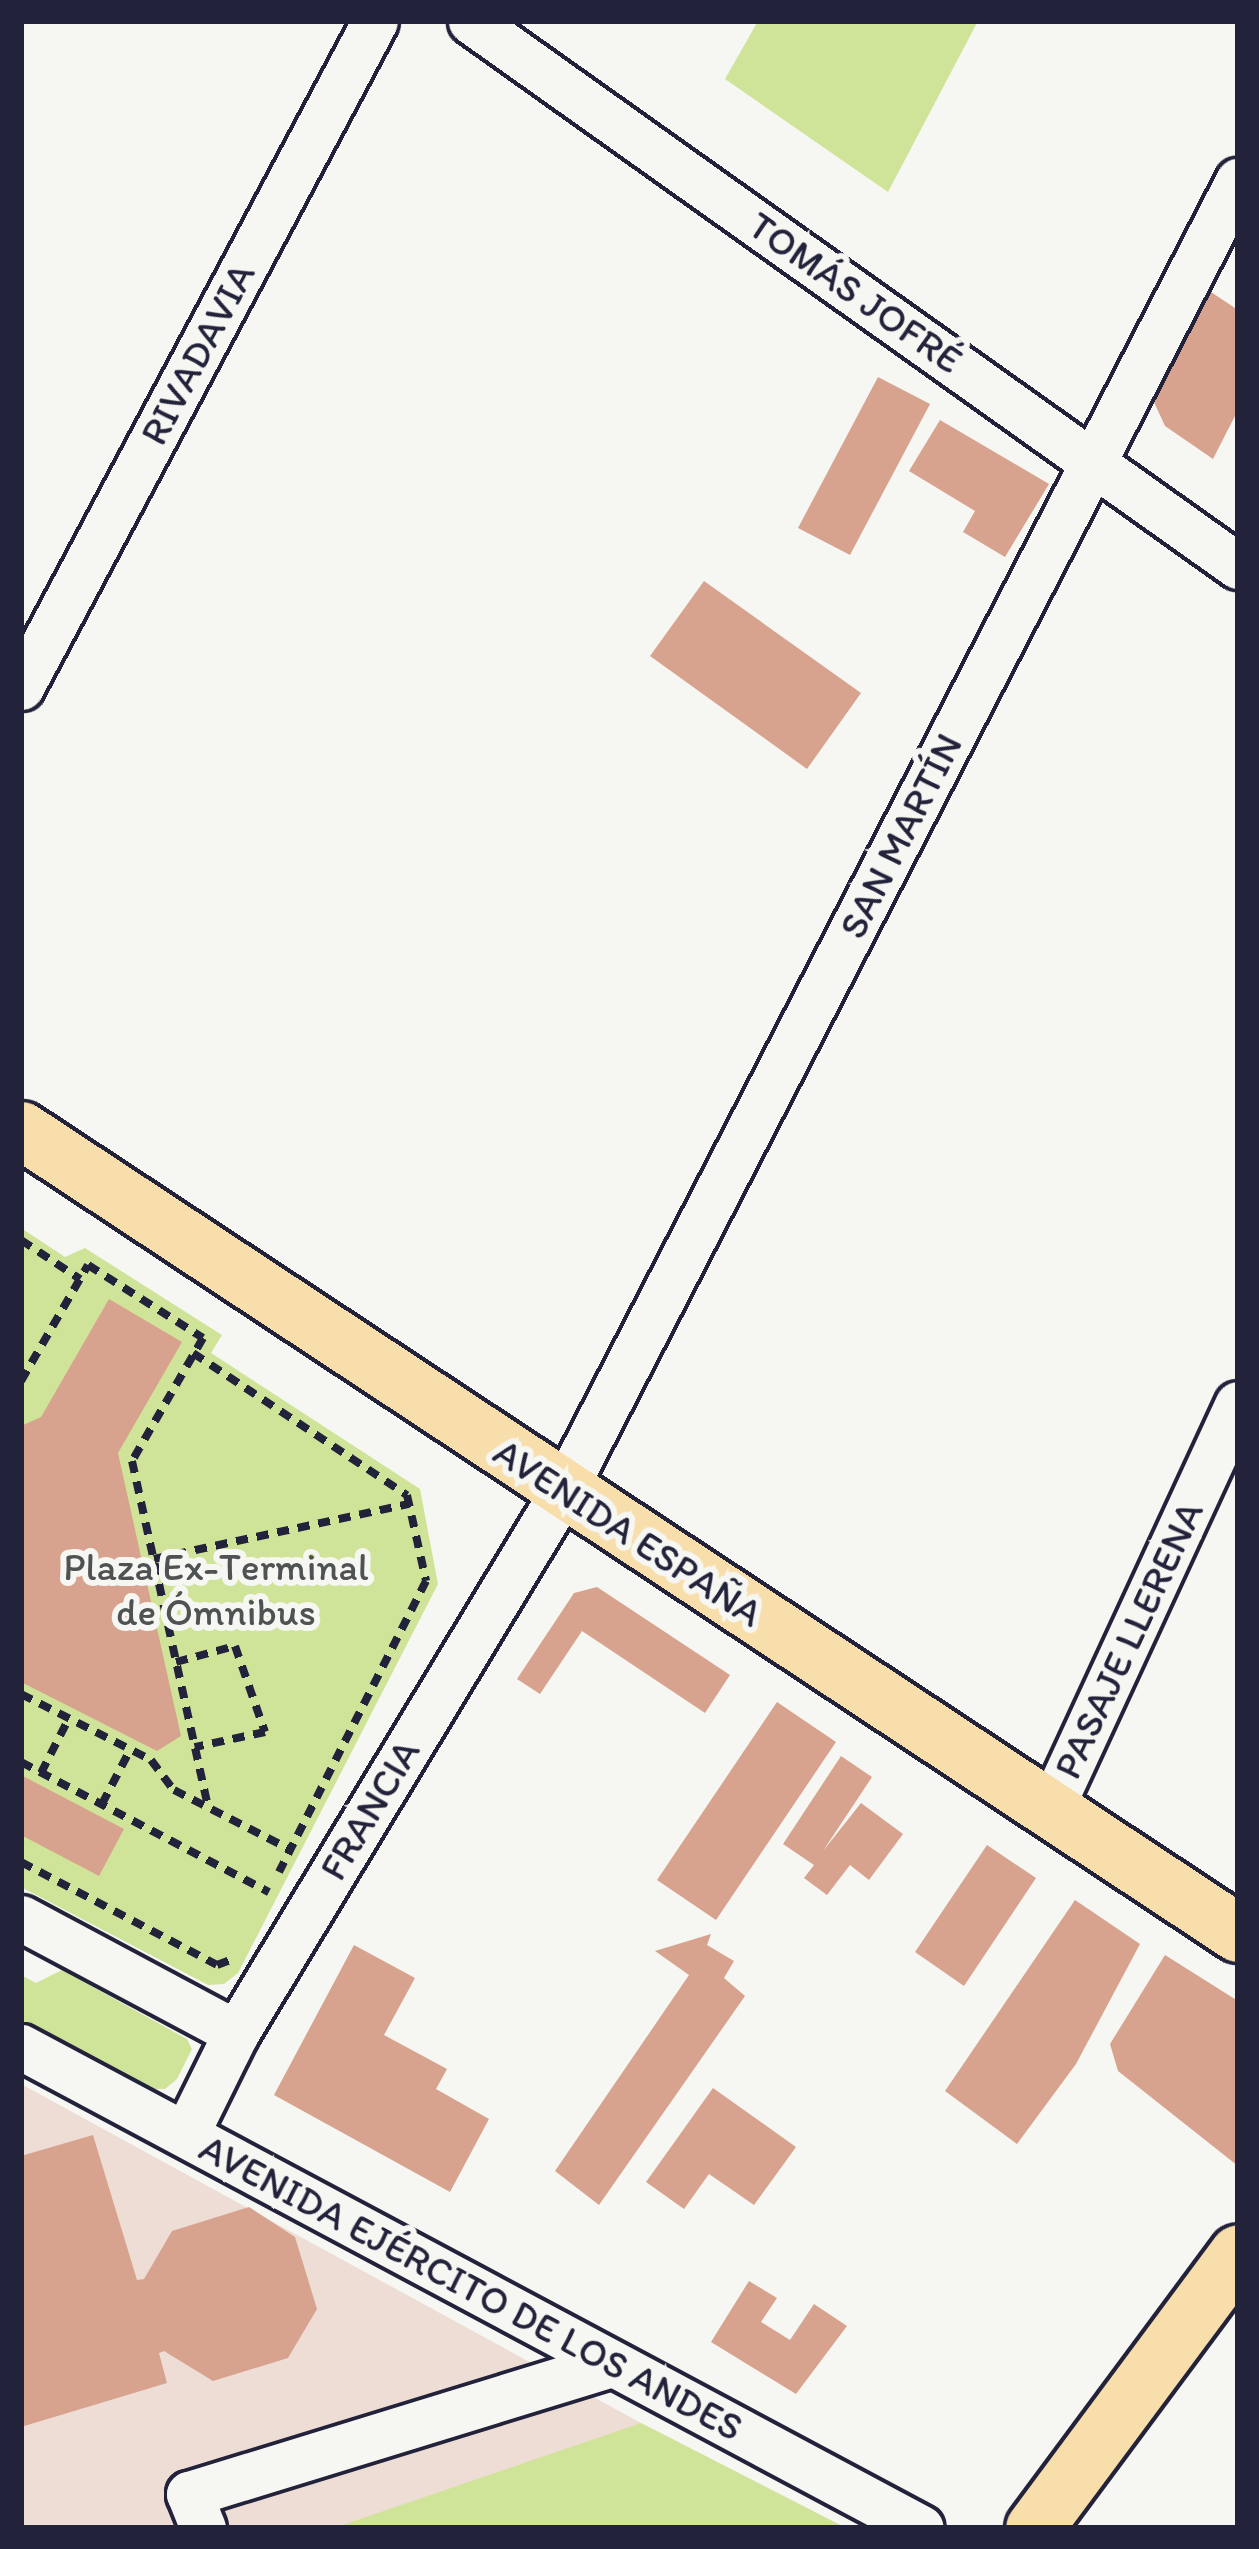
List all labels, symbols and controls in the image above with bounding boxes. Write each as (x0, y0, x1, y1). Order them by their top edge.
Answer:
street label: TOMÁS JOFRÉ (739, 202, 971, 384)
street label: RIVADAVIA (131, 255, 265, 453)
street label: SAN MARTÍN (829, 725, 973, 947)
street label: AVENIDA ESPAÑA (485, 1429, 771, 1637)
street label: PASAJE LLERENA (1044, 1494, 1214, 1786)
park label: Plaza Ex-Terminal de Ómnibus (65, 1545, 367, 1636)
street label: FRANCIA (310, 1731, 430, 1889)
street label: AVENIDA EJÉRCITO DE LOS ANDES (194, 2126, 748, 2450)

